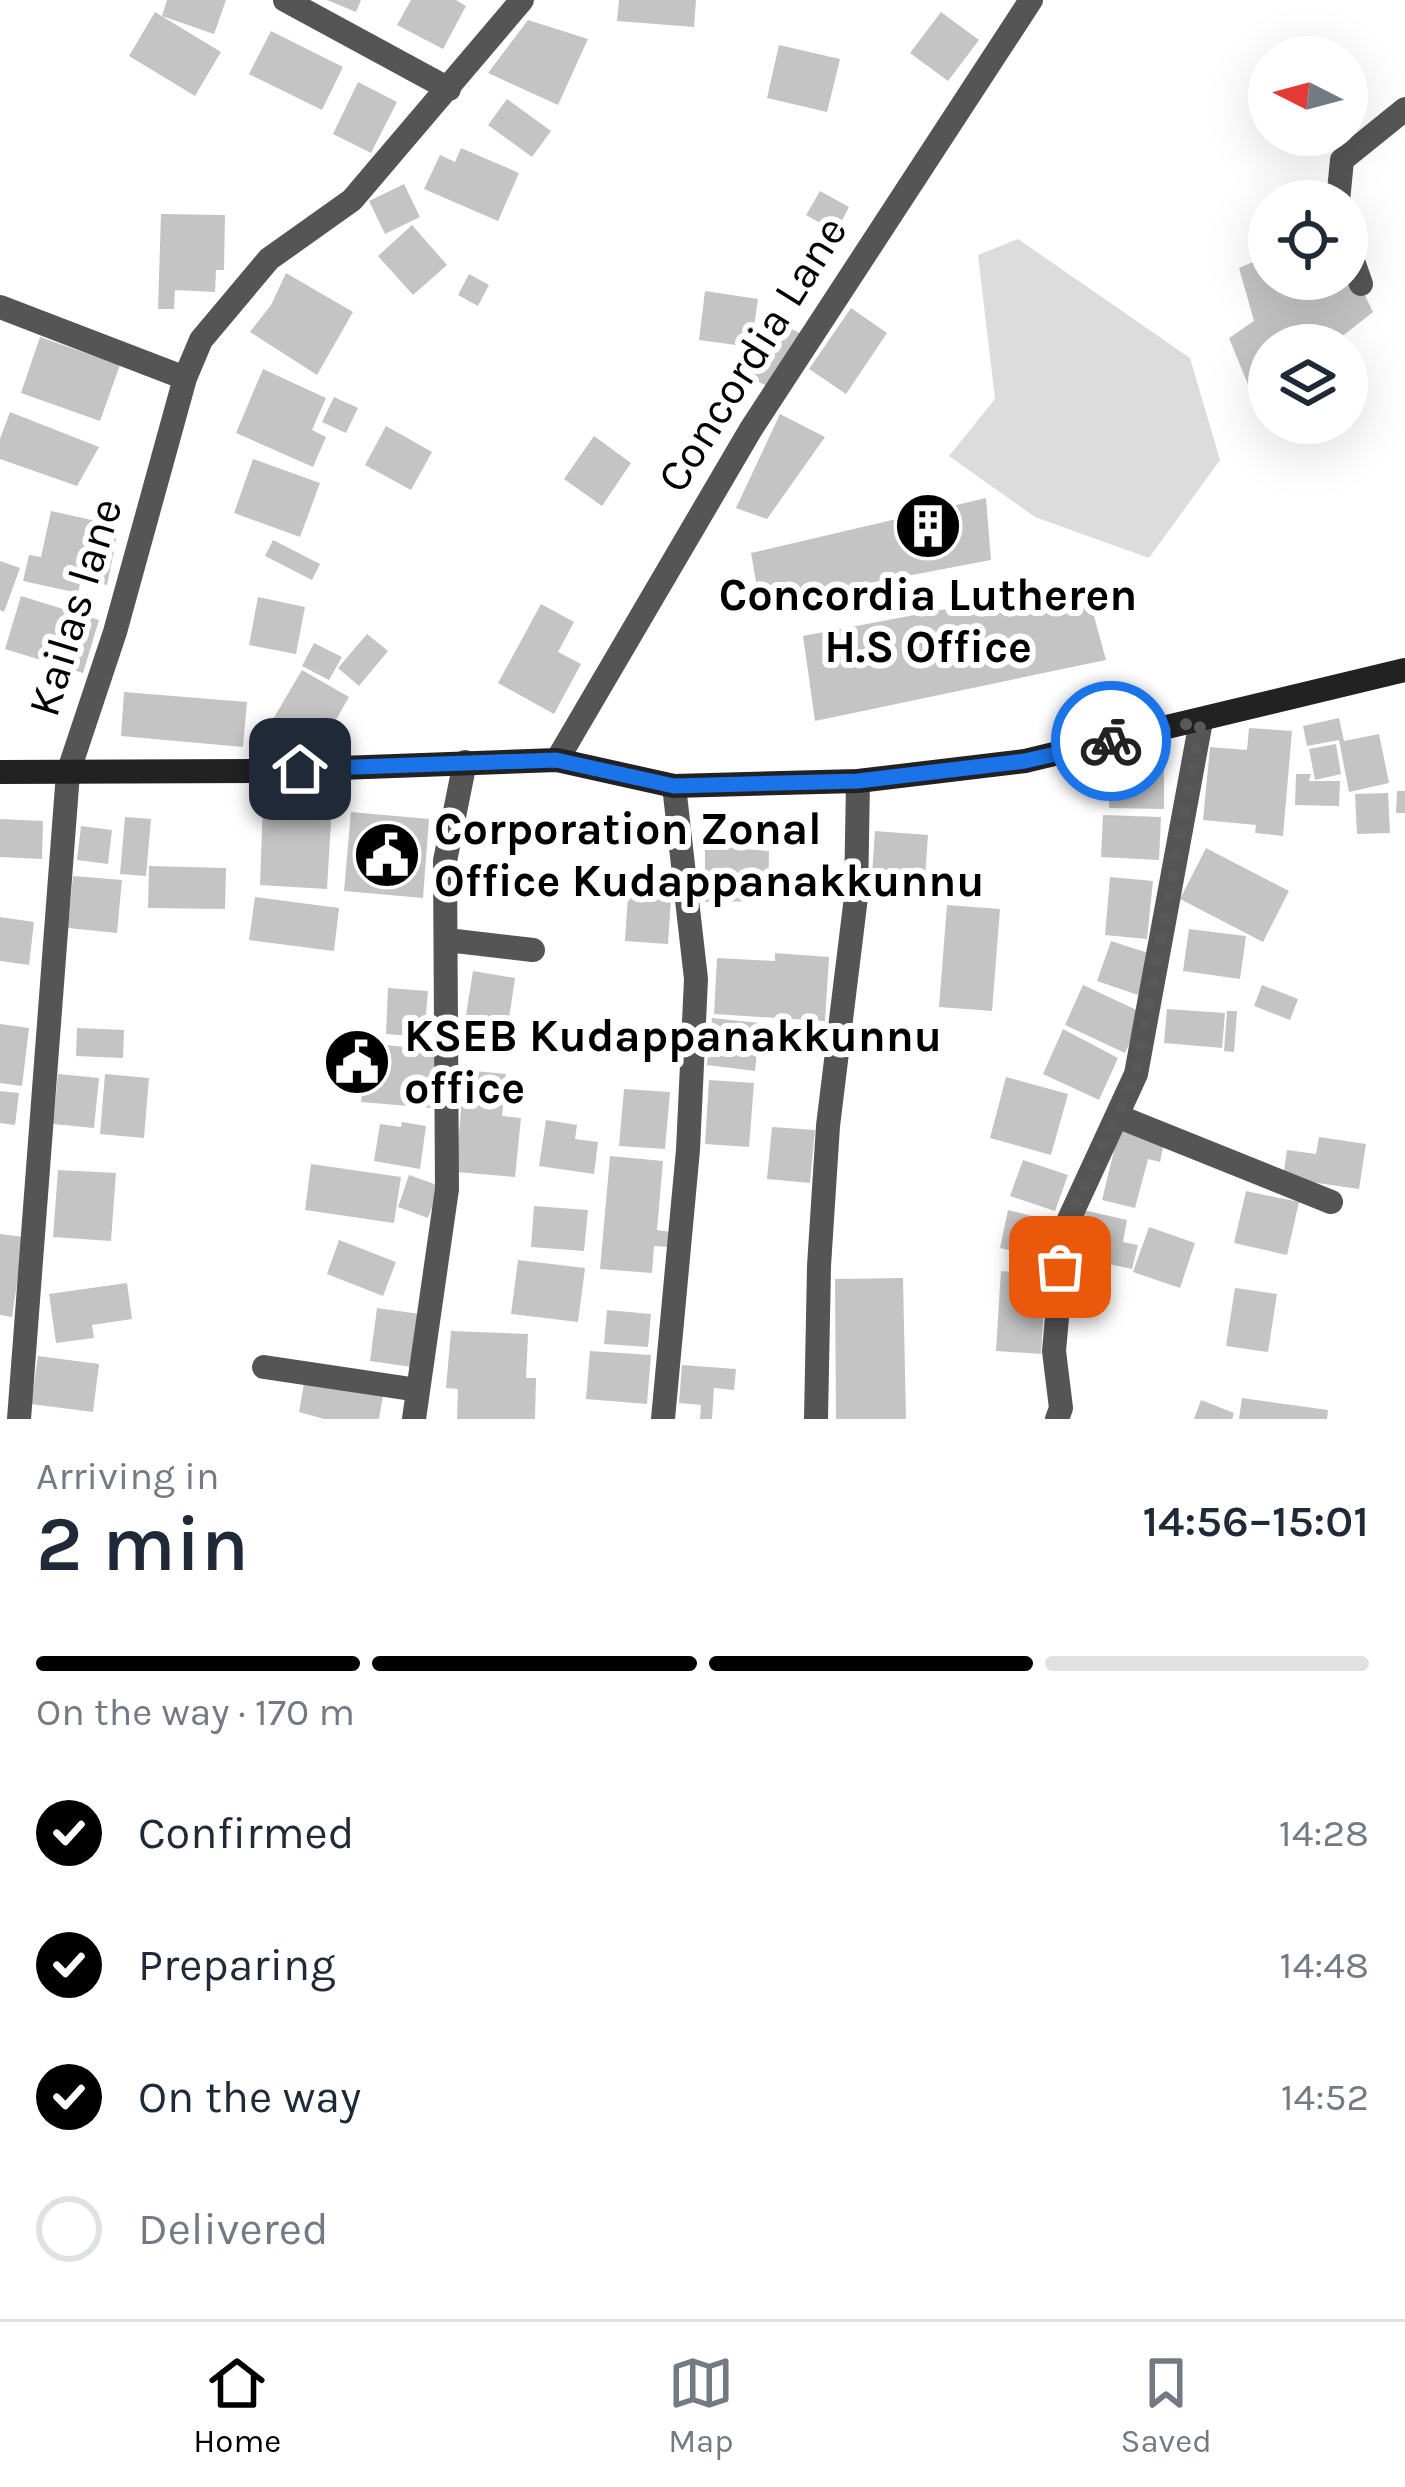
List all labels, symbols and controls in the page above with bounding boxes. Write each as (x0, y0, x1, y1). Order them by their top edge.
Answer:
north arrow (1248, 36, 1368, 156)
map controls (1248, 36, 1368, 444)
button: locate (1248, 180, 1368, 300)
street label: Concordia Lane (646, 207, 858, 501)
button: layers (1248, 324, 1368, 444)
building icon: Concordia Lutheren H.S Office (893, 491, 963, 561)
street label: Kailas lane (17, 492, 133, 722)
place label: Concordia Lutheren H.S Office (719, 569, 1137, 673)
courier (1051, 681, 1171, 801)
icon: bike (1078, 708, 1144, 774)
pin (249, 718, 351, 820)
icon: home (267, 736, 333, 802)
place label: Corporation Zonal Office Kudappanakkunnu (434, 803, 985, 907)
public building icon: Corporation Zonal Office Kudappanakkunnu (352, 820, 422, 890)
place label: KSEB Kudappanakkunnu office (404, 1010, 942, 1114)
public building icon: KSEB Kudappanakkunnu office (322, 1027, 392, 1097)
pin (1009, 1216, 1111, 1318)
icon: bag (1027, 1234, 1093, 1300)
text: Arriving in (36, 1453, 219, 1499)
text: 14:56–15:01 (1142, 1495, 1369, 1547)
text: 2 min (36, 1498, 249, 1590)
text: On the way · 170 m (36, 1689, 355, 1735)
icon: check (36, 1800, 102, 1866)
text: Confirmed (138, 1807, 354, 1859)
text: 14:28 (1279, 1810, 1369, 1856)
icon: check (36, 1932, 102, 1998)
text: Preparing (138, 1939, 336, 1991)
text: 14:48 (1280, 1942, 1369, 1988)
icon: check (36, 2064, 102, 2130)
text: On the way (138, 2071, 361, 2123)
text: 14:52 (1281, 2074, 1369, 2120)
text: Delivered (138, 2203, 329, 2255)
tab: Home (193, 2350, 281, 2460)
tab: Map (668, 2350, 734, 2460)
tab: Saved (1120, 2350, 1212, 2460)

